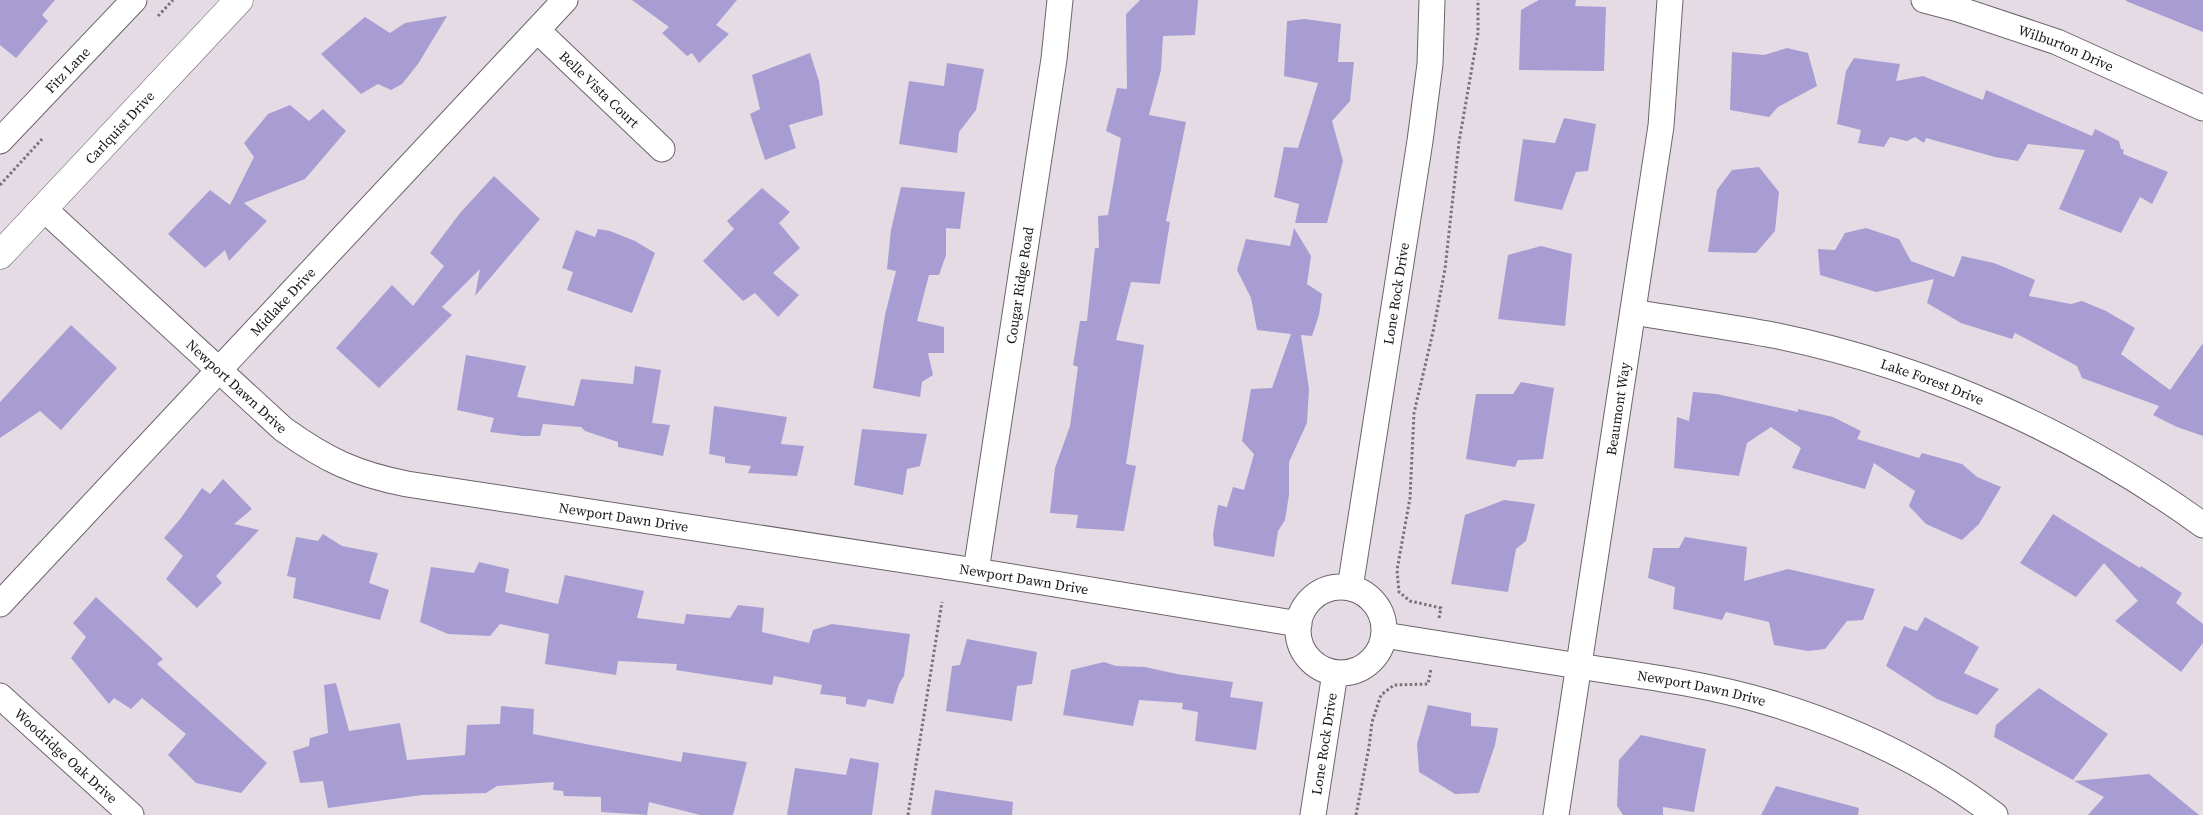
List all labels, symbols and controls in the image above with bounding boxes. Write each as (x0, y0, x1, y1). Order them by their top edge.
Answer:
street label: Wilburton Drive (2016, 20, 2117, 76)
street label: Fitz Lane (40, 42, 95, 98)
street label: Belle Vista Court (555, 46, 644, 133)
street label: Carlquist Drive (80, 86, 159, 168)
street label: Cougar Ridge Road (1001, 225, 1038, 345)
street label: Lone Rock Drive (1378, 241, 1414, 346)
street label: Midlake Drive (246, 263, 320, 340)
street label: Newport Dawn Drive (182, 335, 292, 438)
street label: Lake Forest Drive (1878, 353, 1987, 410)
street label: Beaumont Way (1601, 360, 1635, 457)
street label: Newport Dawn Drive (558, 497, 690, 537)
street label: Newport Dawn Drive (958, 559, 1090, 599)
street label: Newport Dawn Drive (1636, 665, 1768, 711)
street label: Lone Rock Drive (1306, 691, 1342, 796)
street label: Woodridge Oak Drive (10, 704, 122, 808)

